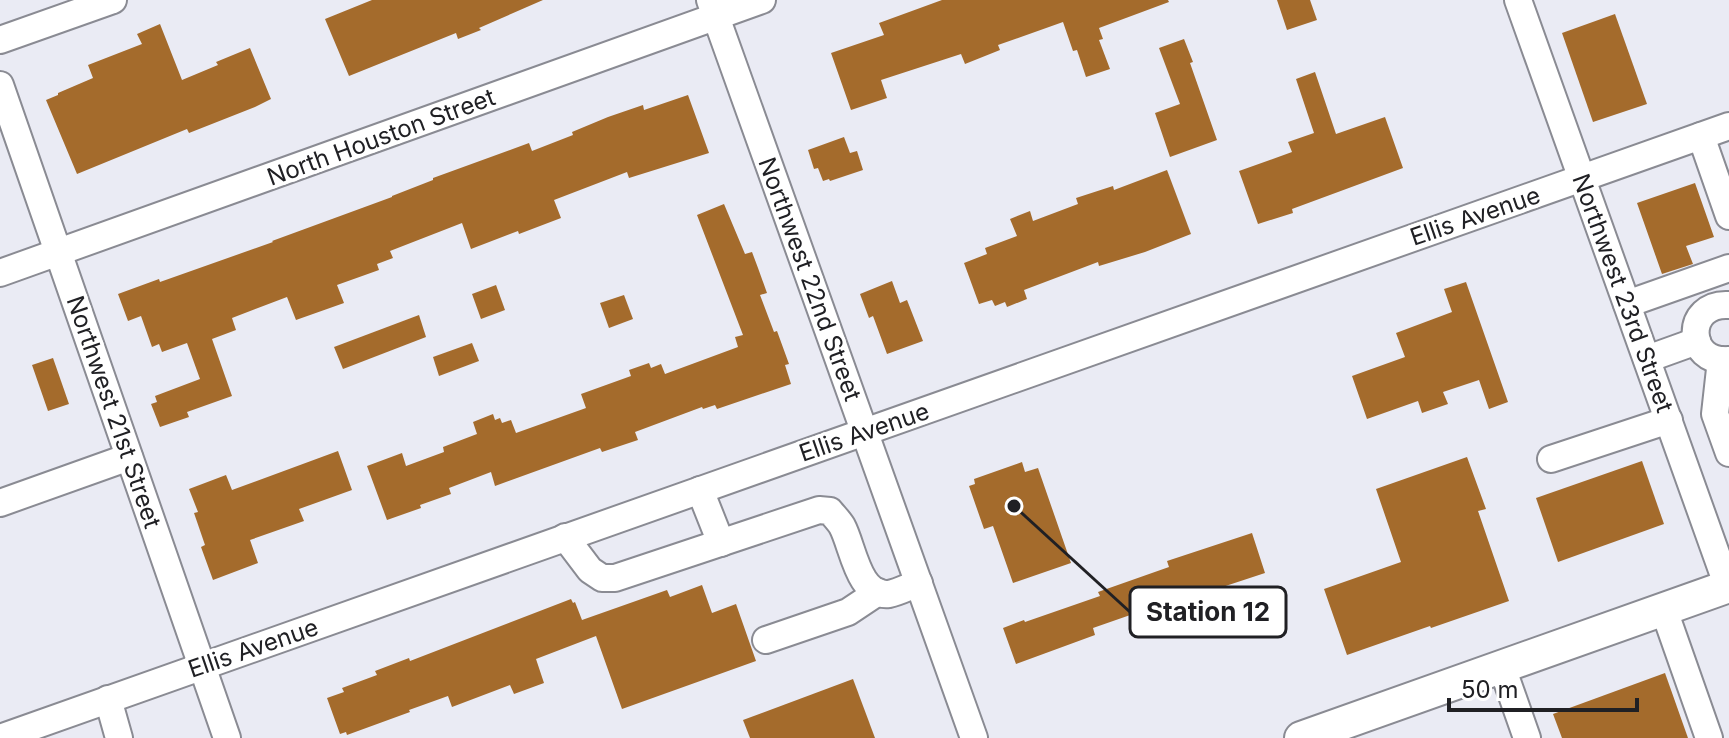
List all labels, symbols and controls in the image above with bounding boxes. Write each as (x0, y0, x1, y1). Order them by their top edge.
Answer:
street label: North Houston Street (263, 82, 499, 192)
street label: Northwest 22nd Street (752, 153, 868, 405)
street label: Northwest 23rd Street (1566, 170, 1680, 416)
street label: Ellis Avenue (1406, 180, 1544, 252)
street label: Northwest 21st Street (61, 292, 167, 532)
street label: Ellis Avenue (795, 396, 933, 468)
callout: Station 12 (1130, 587, 1286, 637)
text: Station 12 (1146, 596, 1270, 627)
street label: Ellis Avenue (184, 612, 322, 684)
scale bar (1449, 662, 1637, 712)
text: 50 m (1461, 675, 1519, 704)

